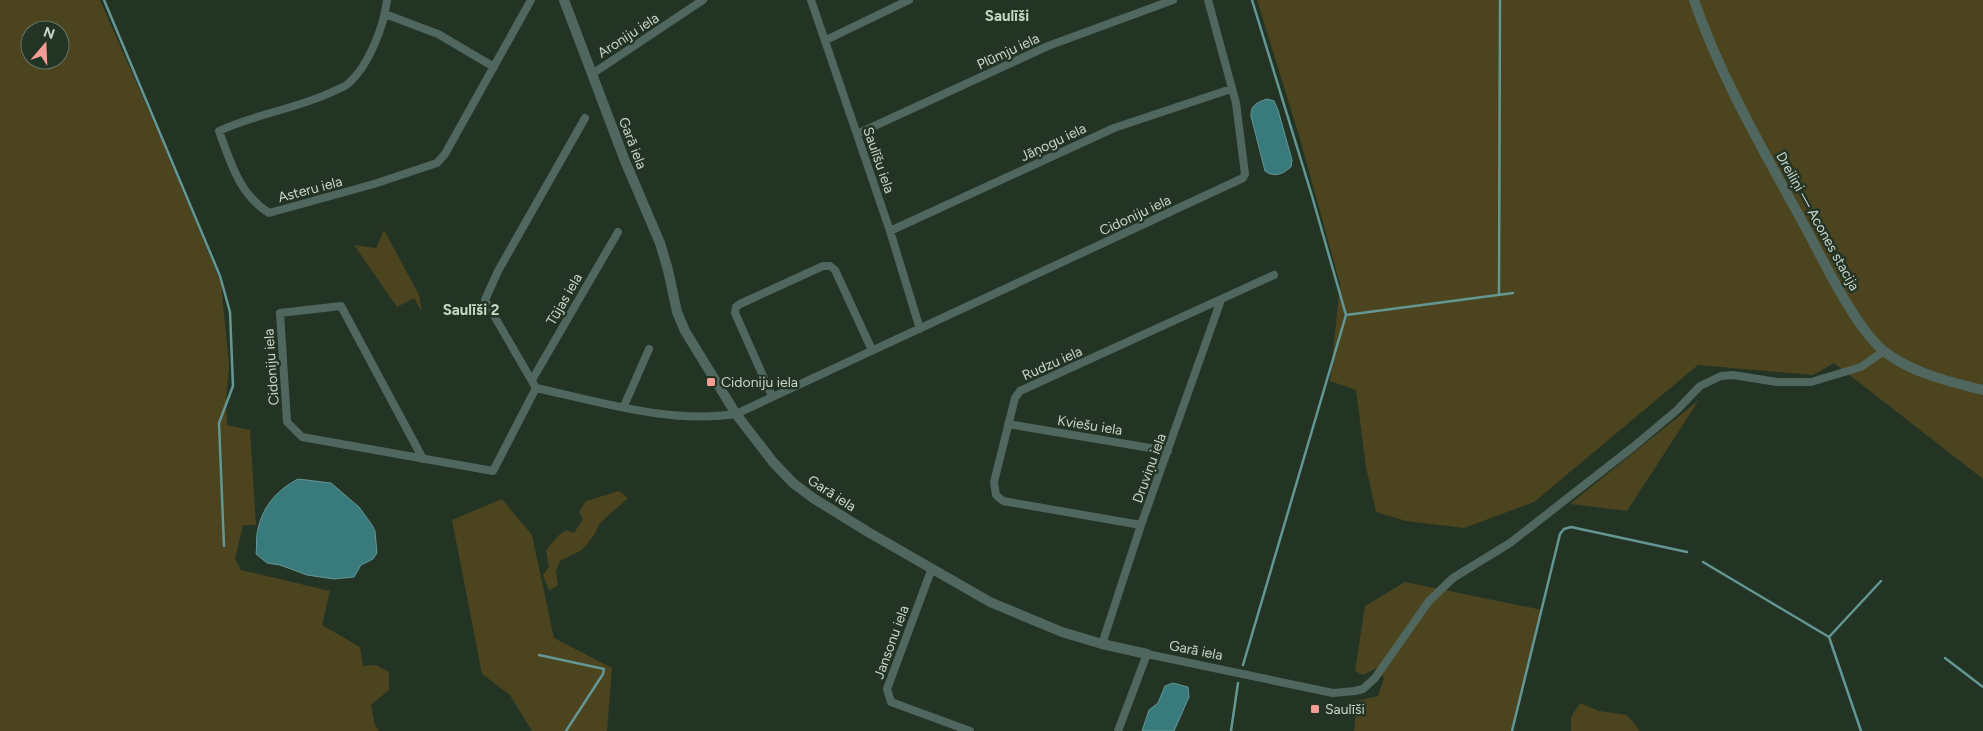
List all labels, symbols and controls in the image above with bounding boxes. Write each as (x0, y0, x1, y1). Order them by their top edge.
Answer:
district label: Saulīši (985, 7, 1029, 25)
street label: Aroniju iela (594, 9, 662, 61)
north arrow (20, 20, 70, 70)
text: N (41, 23, 57, 43)
street label: Plūmju iela (974, 30, 1042, 73)
street label: Garā iela (615, 115, 650, 172)
street label: Jāņogu iela (1018, 120, 1089, 165)
street label: Saulīšu iela (859, 125, 898, 195)
street label: Dreiliņi — Acones stacija (1772, 149, 1863, 294)
street label: Asteru iela (276, 173, 344, 206)
street label: Cidoniju iela (1097, 192, 1174, 239)
street label: Tūjas iela (543, 270, 586, 328)
district label: Saulīši 2 (443, 301, 500, 319)
street label: Cidoniju iela (260, 328, 283, 406)
street label: Rudzu iela (1019, 343, 1085, 384)
place label: Cidoniju iela (721, 374, 798, 391)
marker: Cidoniju iela (705, 376, 717, 388)
street label: Kviešu iela (1056, 412, 1124, 439)
street label: Druviņu iela (1129, 431, 1170, 505)
street label: Garā iela (804, 472, 859, 515)
street label: Jansonu iela (870, 603, 913, 681)
street label: Garā iela (1168, 637, 1224, 664)
place label: Saulīši (1325, 701, 1365, 718)
marker: Saulīši (1309, 703, 1321, 715)

